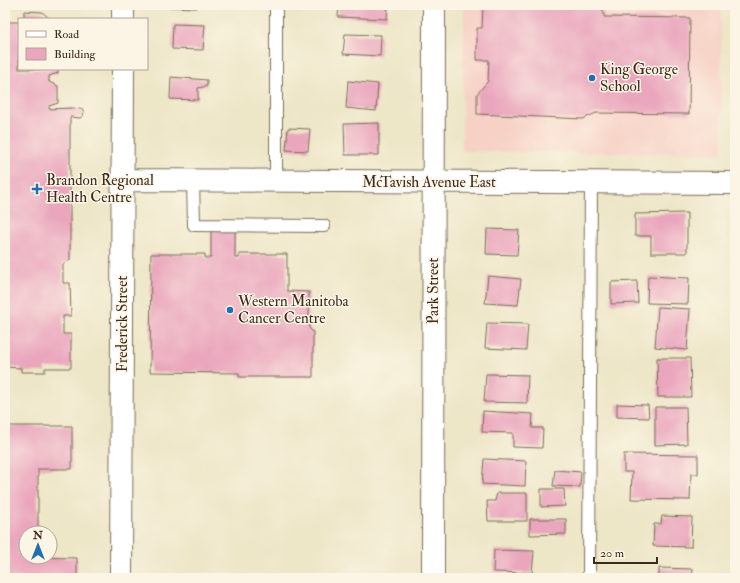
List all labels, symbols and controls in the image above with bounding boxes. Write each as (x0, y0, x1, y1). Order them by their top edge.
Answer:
legend (18, 18, 148, 70)
text: Road (54, 27, 79, 42)
text: Building (54, 47, 97, 62)
place label: King George School (600, 60, 678, 96)
marker: King George School (587, 73, 597, 83)
place label: Brandon Regional Health Centre (46, 171, 154, 207)
street label: McTavish Avenue East (362, 173, 496, 192)
marker: Brandon Regional Health Centre (31, 183, 43, 195)
street label: Park Street (424, 258, 443, 324)
street label: Frederick Street (113, 276, 132, 372)
place label: Western Manitoba Cancer Centre (237, 292, 350, 328)
marker: Western Manitoba Cancer Centre (225, 305, 235, 315)
north arrow (18, 525, 58, 565)
text: N (32, 529, 44, 542)
scale bar (594, 539, 657, 565)
text: 20 m (600, 546, 625, 561)

